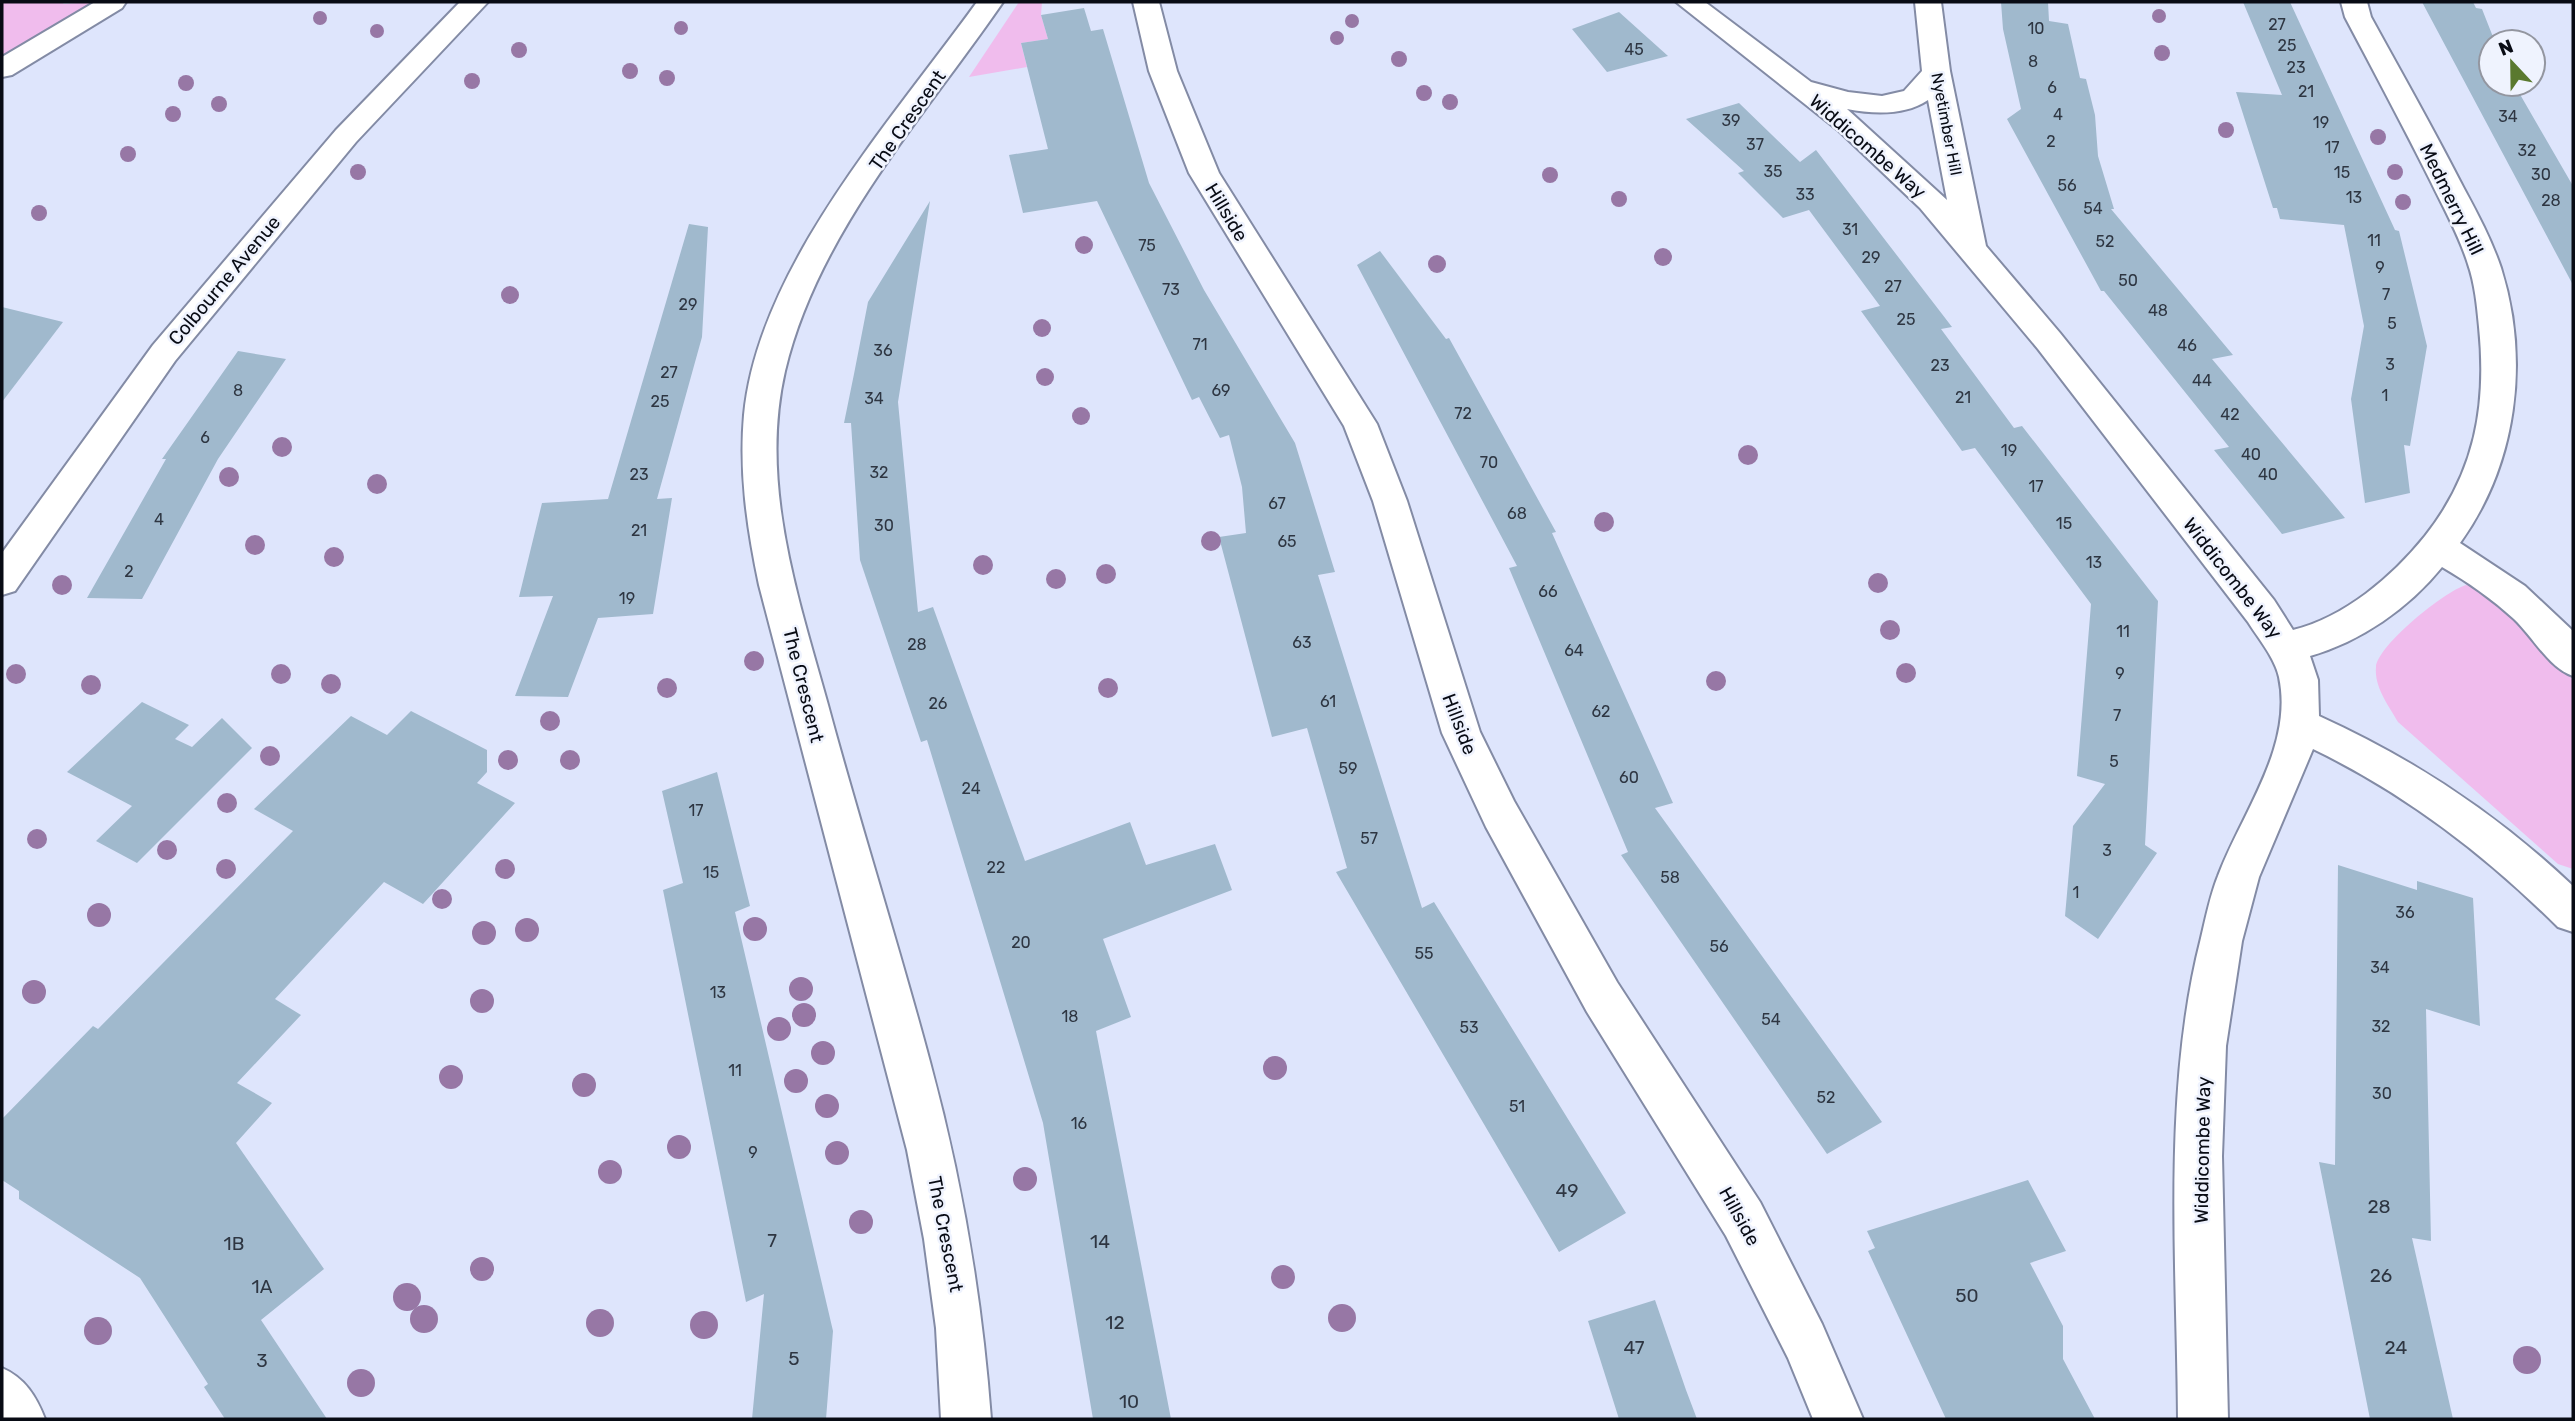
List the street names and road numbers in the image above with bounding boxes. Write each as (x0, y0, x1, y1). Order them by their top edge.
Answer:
street label: The Crescent (864, 65, 951, 175)
street label: Nyetimber Hill (1927, 71, 1966, 177)
street label: Widdicombe Way (1805, 89, 1931, 203)
street label: Medmerry Hill (2415, 140, 2488, 259)
street label: Hillside (1200, 179, 1253, 245)
street label: Colbourne Avenue (164, 211, 285, 350)
street label: Widdicombe Way (2178, 513, 2287, 643)
street label: The Crescent (778, 625, 829, 745)
street label: Hillside (1437, 690, 1482, 758)
street label: Widdicombe Way (2190, 1076, 2215, 1224)
street label: The Crescent (923, 1174, 968, 1294)
street label: Hillside (1714, 1183, 1765, 1250)

